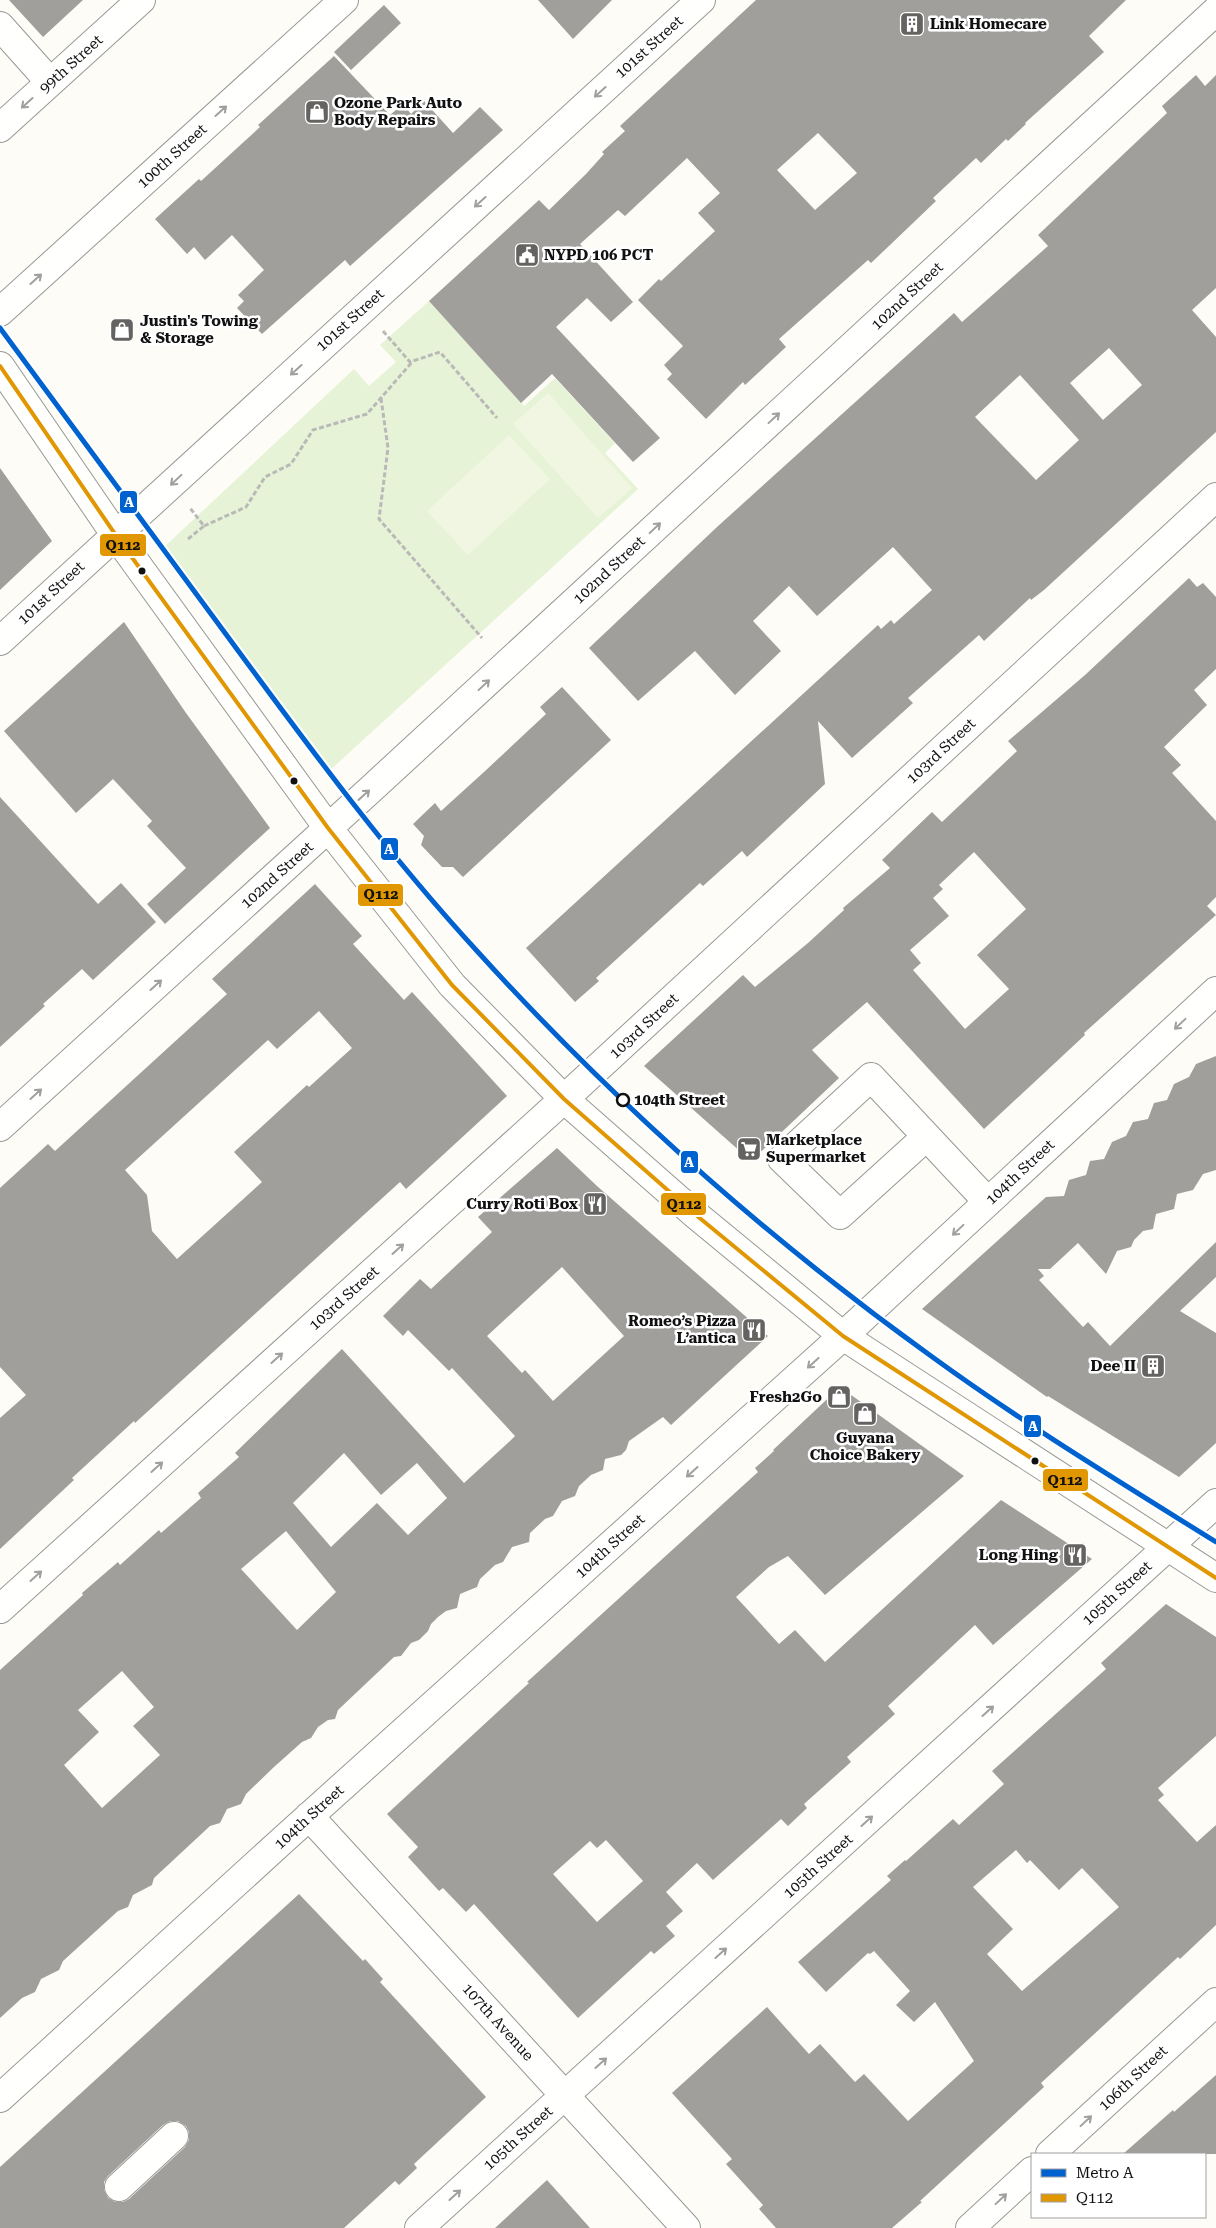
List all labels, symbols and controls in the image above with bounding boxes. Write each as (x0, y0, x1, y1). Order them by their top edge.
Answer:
building icon: Link Homecare (899, 11, 925, 37)
street label: 101st Street (611, 12, 687, 82)
place label: Link Homecare (930, 15, 1047, 33)
street label: 99th Street (36, 31, 107, 97)
one-way arrow (594, 86, 607, 98)
place label: Ozone Park Auto Body Repairs (334, 94, 462, 129)
one-way arrow (21, 97, 34, 109)
shop icon: Ozone Park Auto Body Repairs (304, 99, 330, 125)
one-way arrow (215, 105, 228, 117)
street label: 100th Street (134, 120, 211, 192)
one-way arrow (474, 196, 487, 207)
public building icon: NYPD 106 PCT (514, 242, 540, 268)
place label: NYPD 106 PCT (544, 246, 653, 264)
street label: 102nd Street (867, 258, 947, 334)
one-way arrow (30, 273, 43, 285)
street label: 101st Street (312, 285, 388, 355)
place label: Justin's Towing & Storage (140, 312, 259, 347)
shop icon: Justin's Towing & Storage (109, 317, 135, 343)
one-way arrow (289, 364, 302, 376)
one-way arrow (768, 412, 781, 424)
one-way arrow (170, 474, 182, 486)
line badge: A (119, 490, 138, 514)
text: A (124, 494, 134, 510)
one-way arrow (648, 522, 661, 534)
street label: 102nd Street (569, 532, 649, 608)
line badge: Q112 (99, 533, 147, 557)
text: Q112 (106, 537, 141, 553)
street label: 101st Street (14, 557, 88, 628)
unlabelled marker (137, 566, 147, 576)
one-way arrow (477, 679, 490, 691)
street label: 103rd Street (903, 714, 979, 787)
unlabelled marker (289, 776, 299, 786)
one-way arrow (358, 789, 371, 801)
street label: 102nd Street (237, 837, 317, 912)
line badge: A (380, 837, 399, 861)
text: A (384, 841, 394, 857)
line badge: Q112 (357, 883, 404, 907)
text: Q112 (364, 886, 399, 902)
one-way arrow (150, 979, 163, 991)
street label: 103rd Street (606, 989, 682, 1062)
one-way arrow (1174, 1018, 1187, 1030)
one-way arrow (30, 1088, 43, 1100)
place label: 104th Street (634, 1091, 725, 1109)
marker: 104th Street (616, 1093, 630, 1107)
place label: Marketplace Supermarket (766, 1131, 866, 1166)
street label: 104th Street (982, 1135, 1058, 1208)
supermarket icon: Marketplace Supermarket (736, 1136, 762, 1162)
line badge: A (680, 1150, 699, 1174)
text: A (684, 1154, 694, 1170)
restaurant icon: Curry Roti Box (582, 1191, 608, 1217)
line badge: Q112 (660, 1192, 707, 1216)
place label: Curry Roti Box (466, 1195, 578, 1213)
text: Q112 (667, 1196, 702, 1212)
one-way arrow (952, 1223, 965, 1235)
one-way arrow (391, 1244, 404, 1255)
street label: 103rd Street (305, 1262, 383, 1334)
place label: Romeo’s Pizza L’antica (628, 1312, 736, 1347)
restaurant icon: Romeo’s Pizza L’antica (741, 1317, 767, 1343)
one-way arrow (271, 1353, 284, 1364)
building icon: Dee II (1140, 1353, 1166, 1379)
one-way arrow (806, 1357, 819, 1369)
place label: Dee II (1091, 1357, 1136, 1375)
shop icon: Fresh2Go (826, 1384, 852, 1410)
place label: Fresh2Go (750, 1388, 822, 1406)
shop icon: Guyana Choice Bakery (852, 1401, 878, 1427)
line badge: A (1023, 1414, 1042, 1438)
text: A (1028, 1418, 1038, 1434)
place label: Guyana Choice Bakery (810, 1429, 920, 1464)
unlabelled marker (1030, 1456, 1040, 1466)
one-way arrow (150, 1462, 163, 1473)
one-way arrow (685, 1466, 698, 1478)
line badge: Q112 (1042, 1468, 1089, 1492)
text: Q112 (1048, 1472, 1083, 1488)
street label: 104th Street (572, 1510, 649, 1582)
restaurant icon: Long Hing (1062, 1542, 1088, 1568)
place label: Long Hing (979, 1546, 1059, 1564)
street label: 105th Street (1079, 1557, 1156, 1629)
one-way arrow (30, 1571, 43, 1582)
one-way arrow (981, 1705, 994, 1717)
street label: 104th Street (271, 1781, 348, 1853)
one-way arrow (861, 1815, 874, 1826)
street label: 105th Street (780, 1830, 857, 1902)
one-way arrow (715, 1947, 728, 1959)
street label: 107th Avenue (459, 1980, 537, 2064)
street label: 106th Street (1095, 2041, 1171, 2114)
one-way arrow (594, 2057, 607, 2068)
street label: 105th Street (480, 2102, 557, 2174)
one-way arrow (1080, 2115, 1093, 2127)
legend (1031, 2153, 1206, 2218)
text: Metro A (1076, 2164, 1134, 2182)
one-way arrow (449, 2189, 462, 2201)
text: Q112 (1076, 2189, 1113, 2207)
one-way arrow (995, 2194, 1008, 2205)

